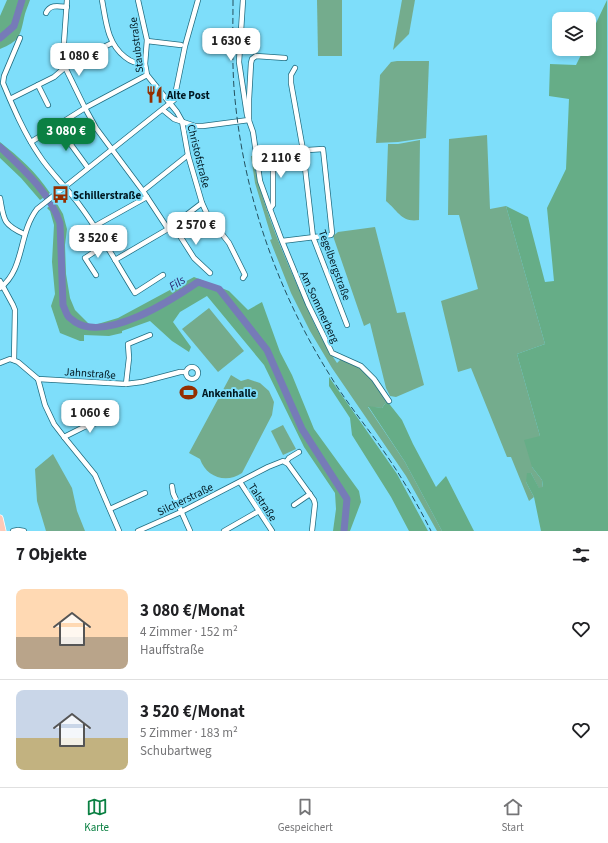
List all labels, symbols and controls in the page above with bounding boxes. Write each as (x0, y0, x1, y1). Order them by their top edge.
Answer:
map controls (552, 12, 596, 56)
button: layers (552, 12, 596, 56)
street label: Staubstraße (126, 16, 147, 73)
pin: 1 630 € (194, 28, 268, 62)
text: 1 630 € (211, 32, 251, 50)
pin: 1 080 € (42, 43, 116, 77)
text: 1 080 € (59, 47, 99, 65)
restaurant icon: Alte Post (144, 85, 164, 105)
place label: Alte Post (166, 88, 210, 103)
pin: 3 080 € (29, 118, 103, 152)
text: 3 080 € (46, 122, 86, 140)
street label: Christofstraße (183, 123, 214, 190)
pin: 2 110 € (244, 145, 318, 179)
text: 2 110 € (261, 149, 301, 167)
bus stop icon: Schillerstraße (50, 185, 70, 205)
place label: Schillerstraße (73, 188, 142, 203)
pin: 2 570 € (159, 212, 233, 246)
text: 2 570 € (176, 216, 216, 234)
pin: 3 520 € (61, 225, 135, 259)
street label: Tegelbergstraße (315, 228, 354, 303)
text: 3 520 € (78, 229, 118, 247)
street label: Am Sommerberg (296, 269, 343, 346)
water label: Fils (166, 272, 189, 295)
street label: Jahnstraße (64, 364, 117, 383)
sports icon: Ankenhalle (179, 383, 199, 403)
place label: Ankenhalle (201, 386, 257, 401)
pin: 1 060 € (53, 400, 127, 434)
text: 1 060 € (70, 404, 110, 422)
street label: Silcherstraße (155, 479, 216, 519)
street label: Talstraße (245, 480, 281, 525)
text: 7 Objekte (16, 543, 87, 567)
icon: filters (570, 544, 592, 566)
text: 3 080 €/Monat (140, 599, 245, 623)
icon: home (48, 605, 96, 653)
icon: heart (570, 618, 592, 640)
text: 4 Zimmer · 152 m² (140, 623, 238, 641)
text: Hauffstraße (140, 641, 204, 659)
text: 3 520 €/Monat (140, 700, 245, 724)
icon: home (48, 706, 96, 754)
icon: heart (570, 719, 592, 741)
text: 5 Zimmer · 183 m² (140, 724, 238, 742)
text: Schubartweg (140, 742, 212, 760)
tab: Karte (84, 796, 109, 835)
tab: Gespeichert (278, 796, 333, 835)
tab: Start (501, 796, 524, 835)

